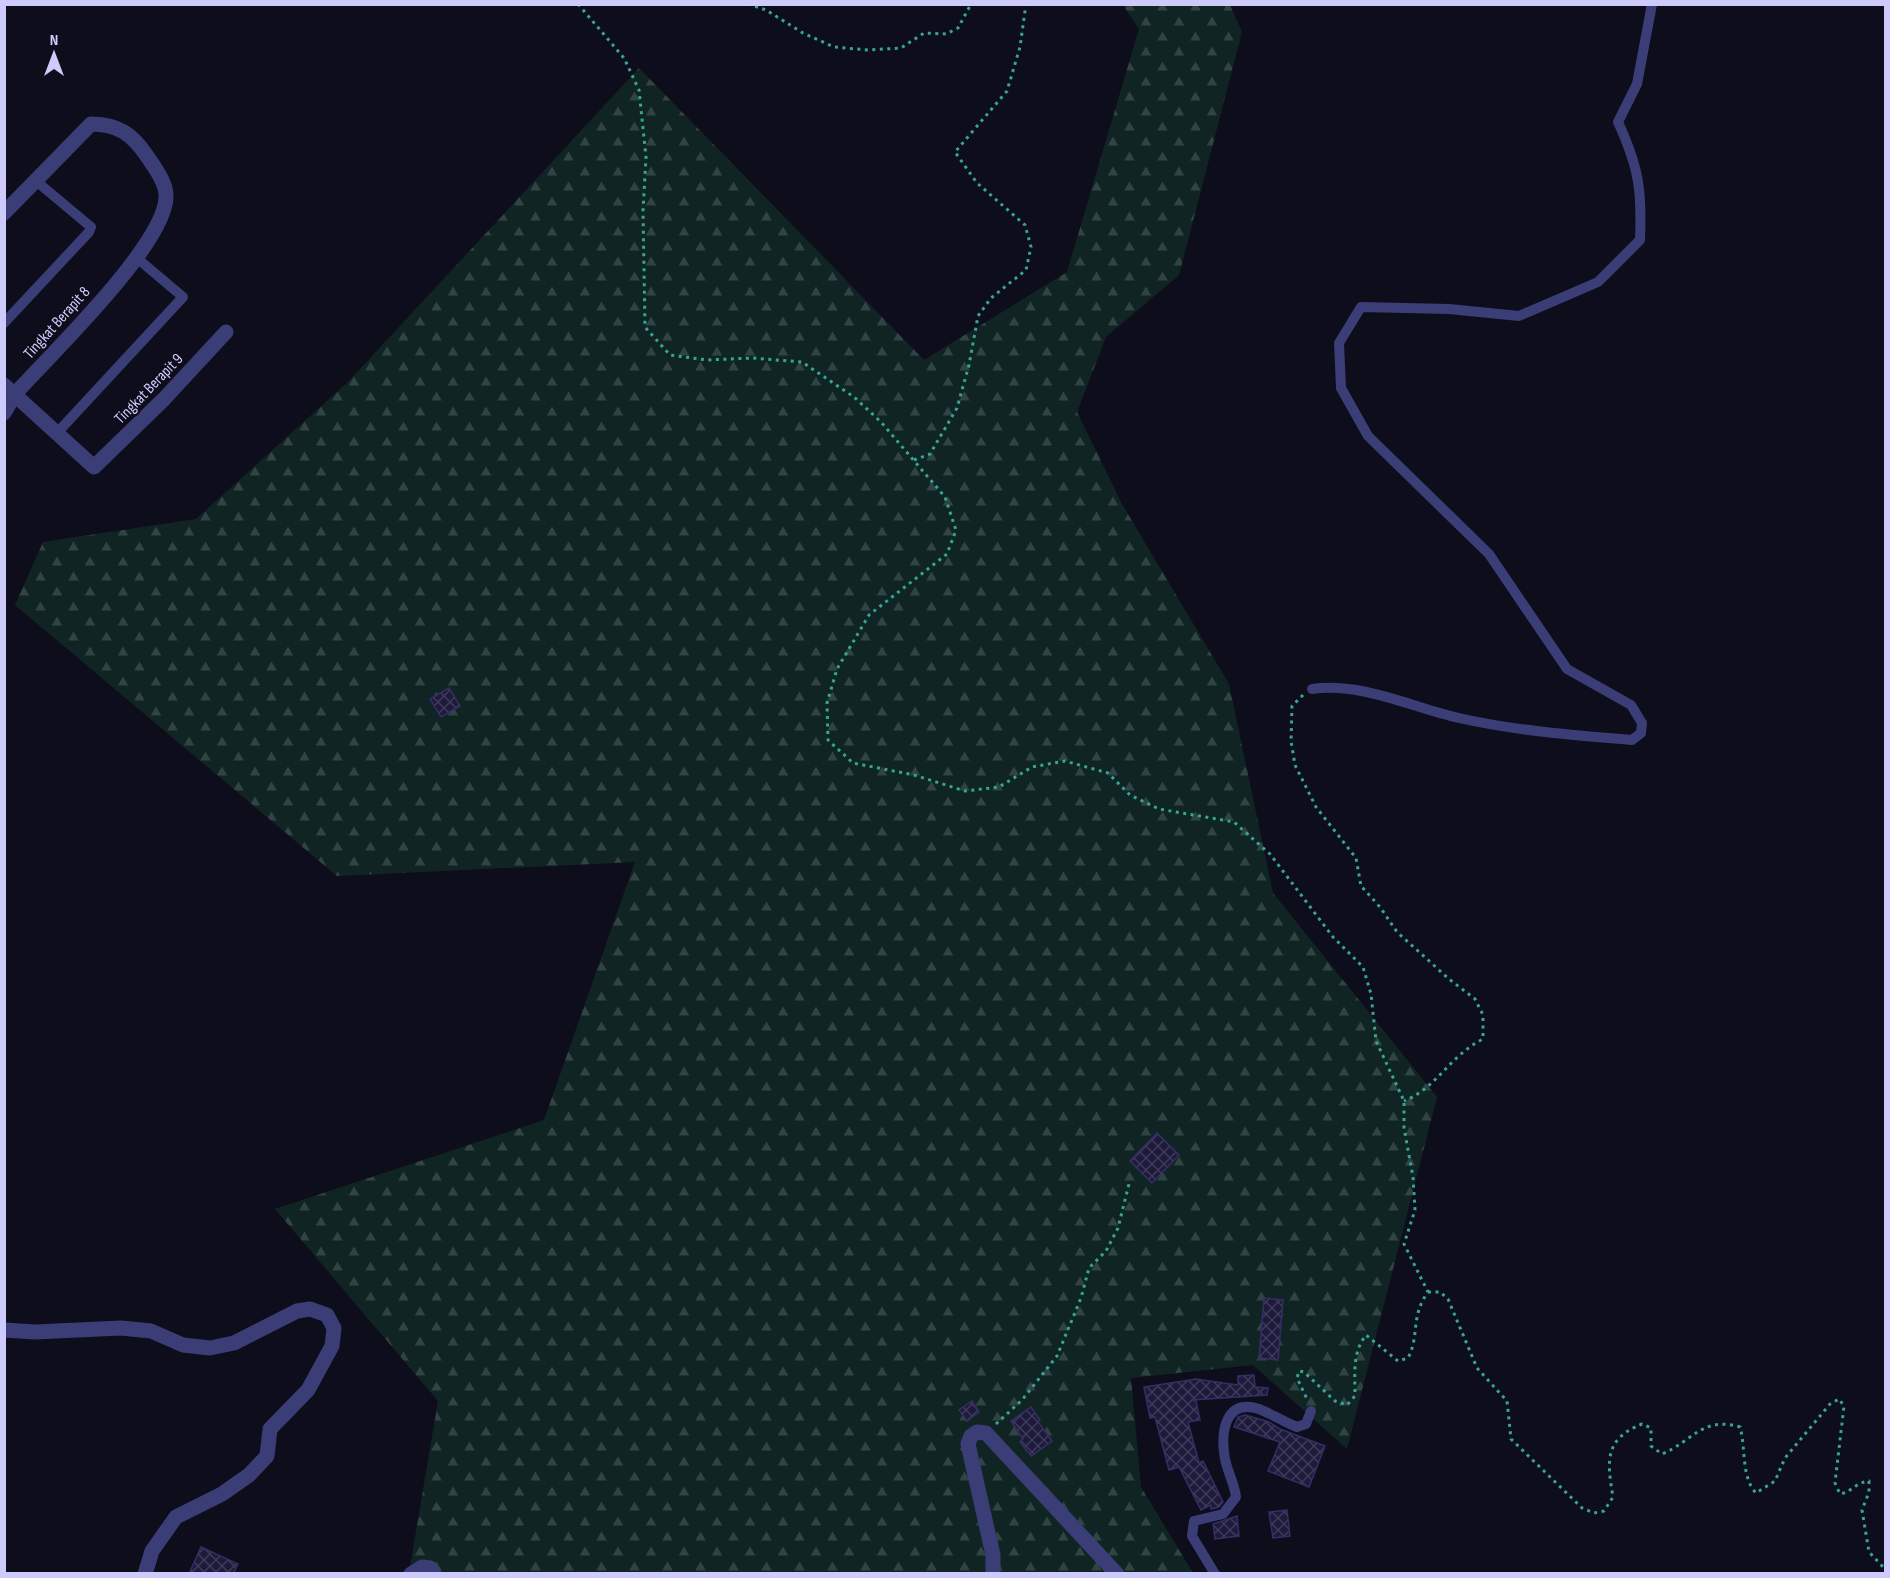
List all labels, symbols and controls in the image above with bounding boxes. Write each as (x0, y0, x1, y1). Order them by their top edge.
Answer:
north arrow (24, 24, 84, 84)
text: N (50, 31, 58, 50)
street label: Tingkat Berapit 8 (20, 283, 94, 363)
street label: Tingkat Berapit 9 (111, 350, 187, 428)

